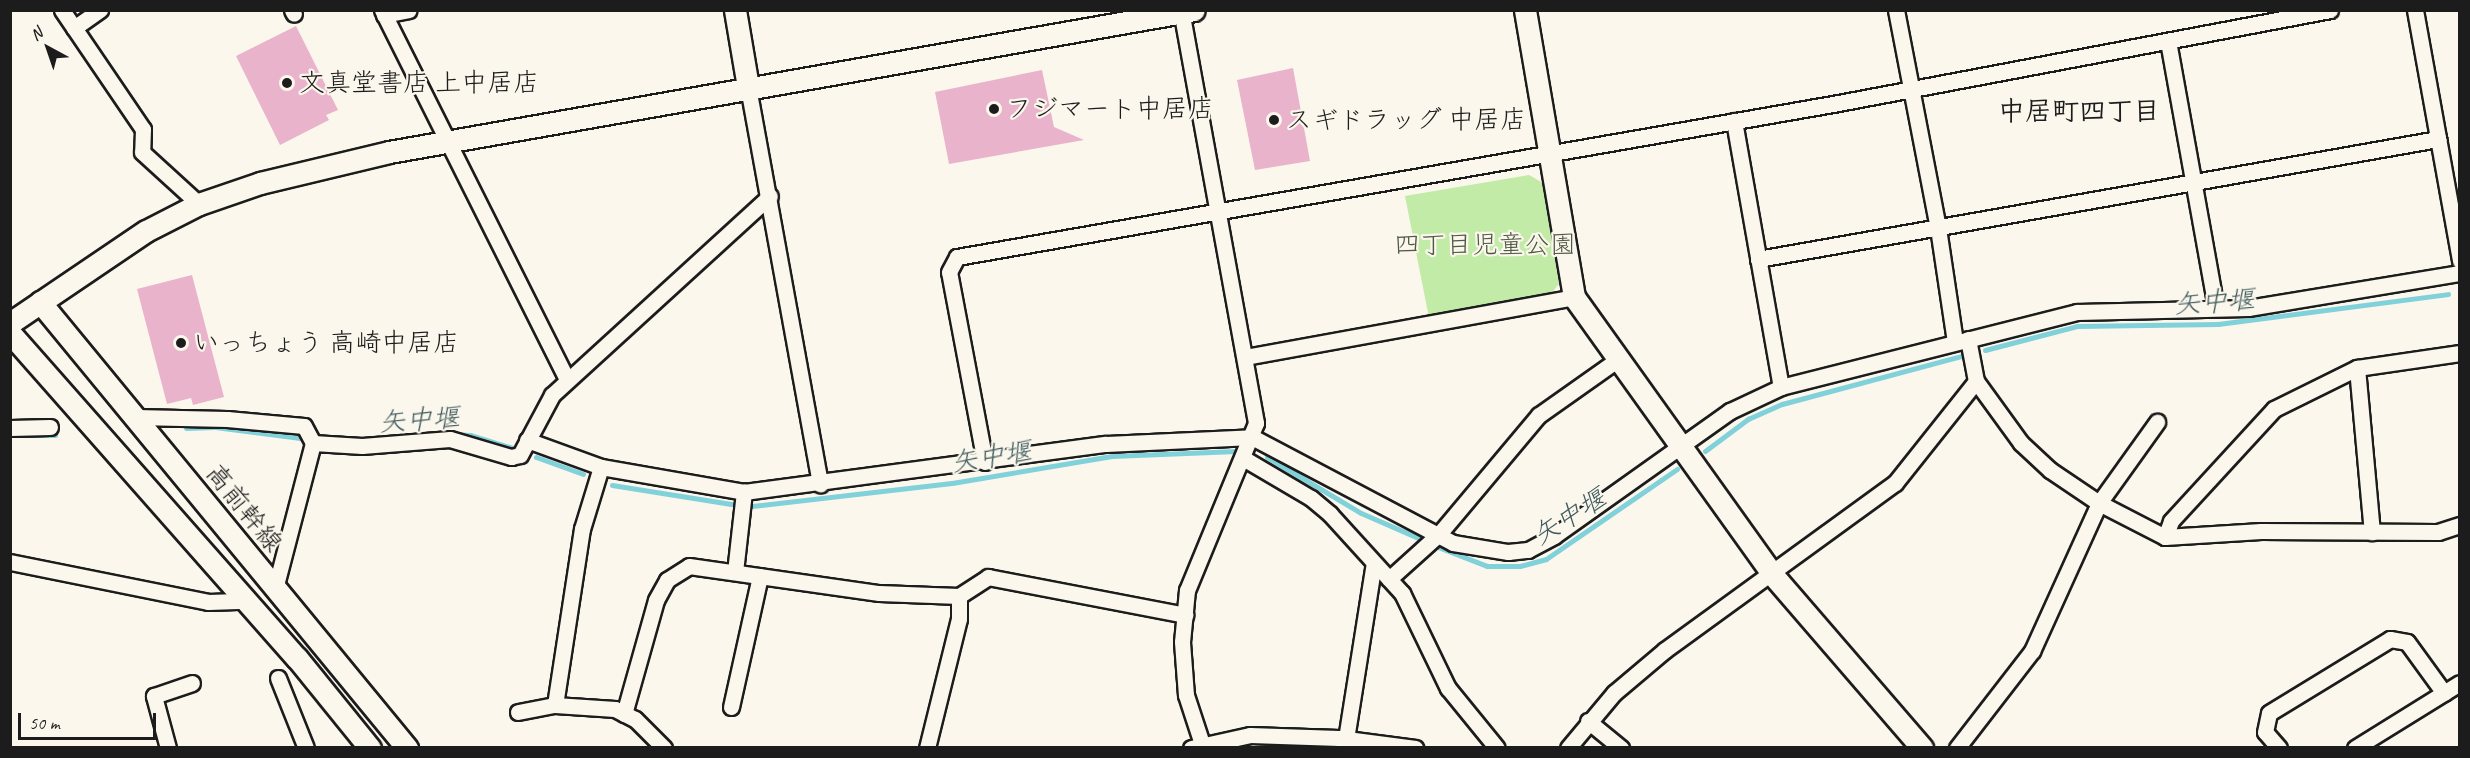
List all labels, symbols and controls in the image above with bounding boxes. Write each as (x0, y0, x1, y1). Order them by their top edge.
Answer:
north arrow (18, 18, 78, 78)
text: N (26, 23, 47, 45)
place label: 文真堂書店 上中居店 (299, 67, 539, 99)
marker: 文真堂書店 上中居店 (280, 76, 294, 90)
place label: フジマート中居店 (1006, 93, 1214, 125)
district label: 中居町四丁目 (1998, 96, 2160, 128)
marker: フジマート中居店 (987, 102, 1001, 116)
place label: スギドラッグ 中居店 (1286, 104, 1526, 136)
marker: スギドラッグ 中居店 (1267, 113, 1281, 127)
park label: 四丁目児童公園 (1394, 229, 1576, 261)
water label: 矢中堰 (2172, 283, 2256, 321)
place label: いっちょう 高崎中居店 (193, 327, 459, 359)
marker: いっちょう 高崎中居店 (174, 336, 188, 350)
water label: 矢中堰 (377, 401, 461, 439)
water label: 矢中堰 (948, 435, 1034, 479)
street label: 高前幹線 (199, 458, 289, 558)
water label: 矢中堰 (1526, 482, 1612, 552)
scale bar (21, 701, 159, 739)
text: 50 m (29, 712, 60, 734)

